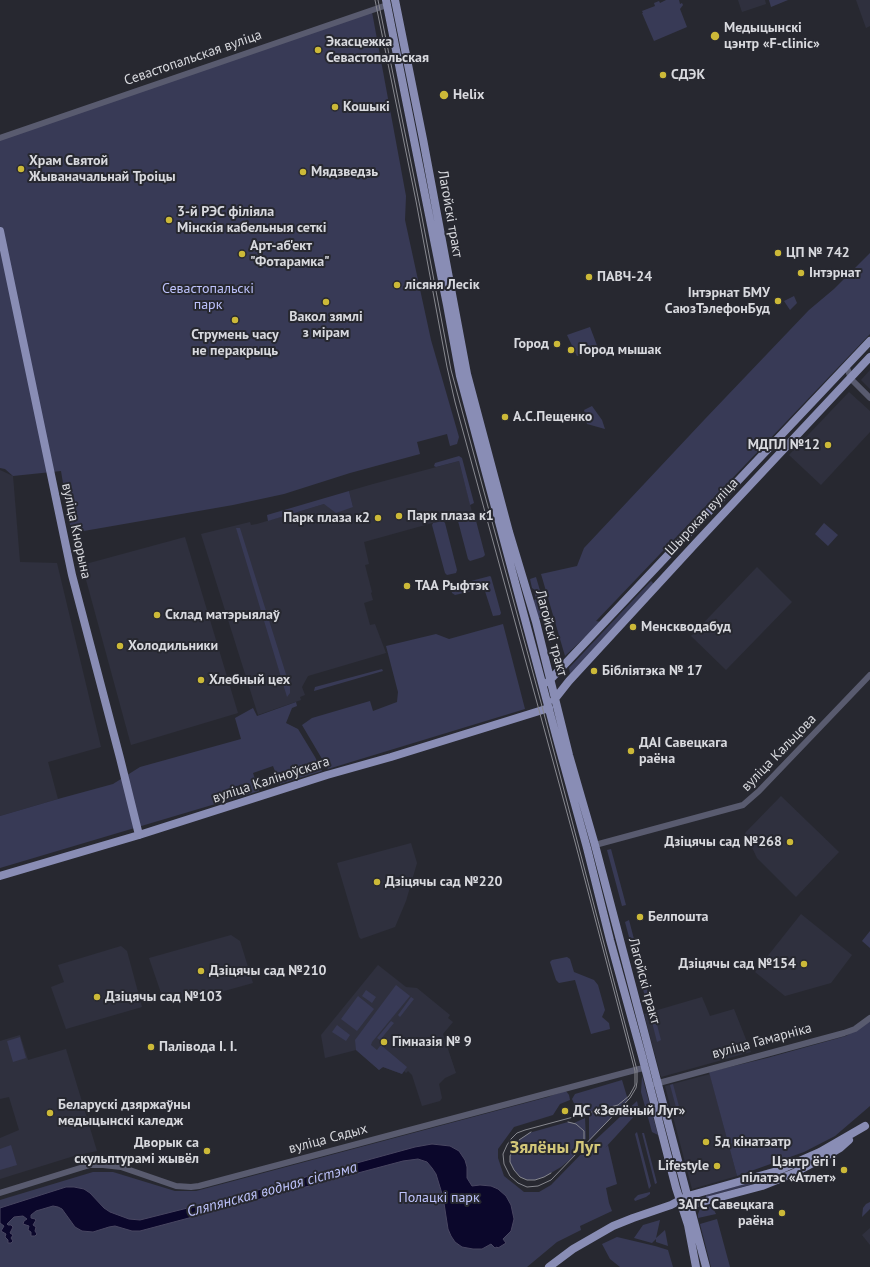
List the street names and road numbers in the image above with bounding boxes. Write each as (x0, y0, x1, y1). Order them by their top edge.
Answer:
street label: Севастопальская вуліца (122, 27, 264, 89)
street label: Лагойскі тракт (434, 169, 466, 259)
street label: Шырокая вуліца (662, 475, 742, 559)
street label: вуліца Кнорына (58, 482, 94, 580)
street label: Лагойскі тракт (531, 588, 571, 678)
street label: вуліца Кальцова (738, 711, 820, 795)
street label: вуліца Каліноўскага (210, 753, 332, 807)
street label: Лагойскі тракт (624, 936, 664, 1026)
street label: вуліца Гамарніка (710, 1020, 814, 1062)
street label: вуліца Сядых (287, 1120, 369, 1158)

